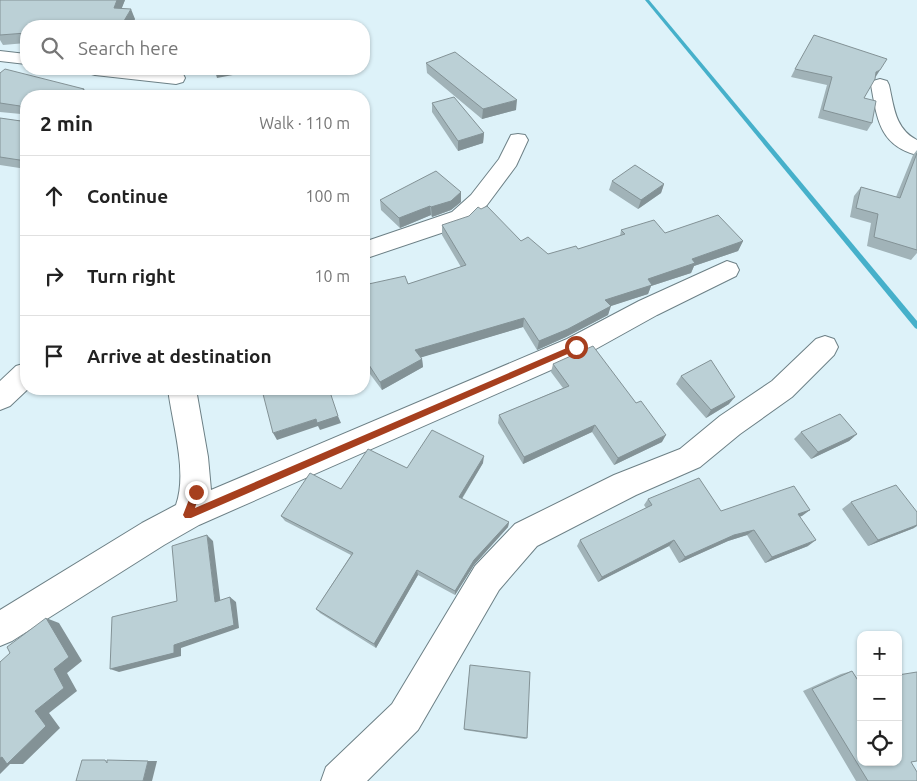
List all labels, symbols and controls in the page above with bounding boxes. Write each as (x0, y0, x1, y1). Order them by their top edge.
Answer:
search box (20, 20, 370, 75)
icon: search (38, 34, 66, 62)
text: Search here (78, 37, 178, 59)
text: 2 min (40, 111, 93, 135)
text: Walk · 110 m (259, 114, 350, 132)
icon: ahead (40, 182, 68, 210)
text: Continue (87, 185, 168, 207)
text: 100 m (305, 187, 350, 205)
icon: right (40, 262, 68, 290)
text: Turn right (87, 265, 175, 287)
text: 10 m (314, 267, 350, 285)
route start (565, 336, 588, 359)
icon: arrive (40, 342, 68, 370)
text: Arrive at destination (87, 345, 272, 367)
route end (185, 481, 208, 504)
map controls (857, 631, 902, 766)
button: + (857, 631, 902, 676)
button: − (857, 676, 902, 721)
button: locate (857, 721, 902, 766)

